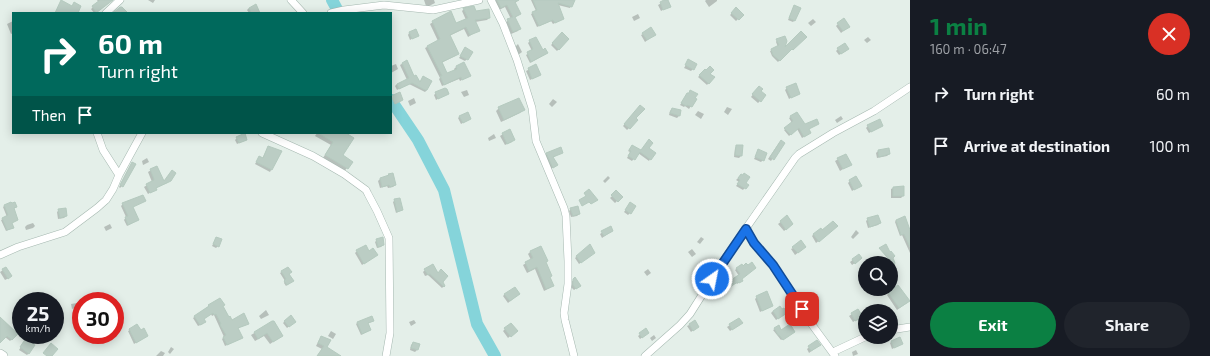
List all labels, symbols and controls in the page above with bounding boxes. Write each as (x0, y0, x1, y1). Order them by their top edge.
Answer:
text: 1 min (930, 11, 988, 40)
button: close (1148, 13, 1190, 55)
text: 60 m (98, 26, 163, 60)
icon: right (32, 28, 84, 80)
text: 160 m · 06:47 (930, 41, 1007, 57)
text: Turn right (98, 60, 178, 82)
icon: right (930, 83, 952, 105)
text: Turn right (964, 85, 1034, 103)
text: 60 m (1156, 85, 1190, 103)
icon: arrive (74, 104, 96, 126)
text: Then (32, 106, 66, 124)
icon: arrive (930, 135, 952, 157)
text: Arrive at destination (964, 137, 1110, 155)
text: 100 m (1149, 137, 1190, 155)
map controls (858, 256, 898, 344)
button: search (858, 256, 898, 296)
position arrow (691, 258, 733, 300)
speed limit sign: 30 (72, 292, 124, 344)
pin (785, 292, 819, 326)
icon: arrive (791, 298, 813, 320)
text: 25 (27, 301, 49, 325)
button: Exit (930, 302, 1056, 348)
button: Share (1064, 302, 1190, 348)
button: layers (858, 304, 898, 344)
text: km/h (26, 322, 50, 334)

